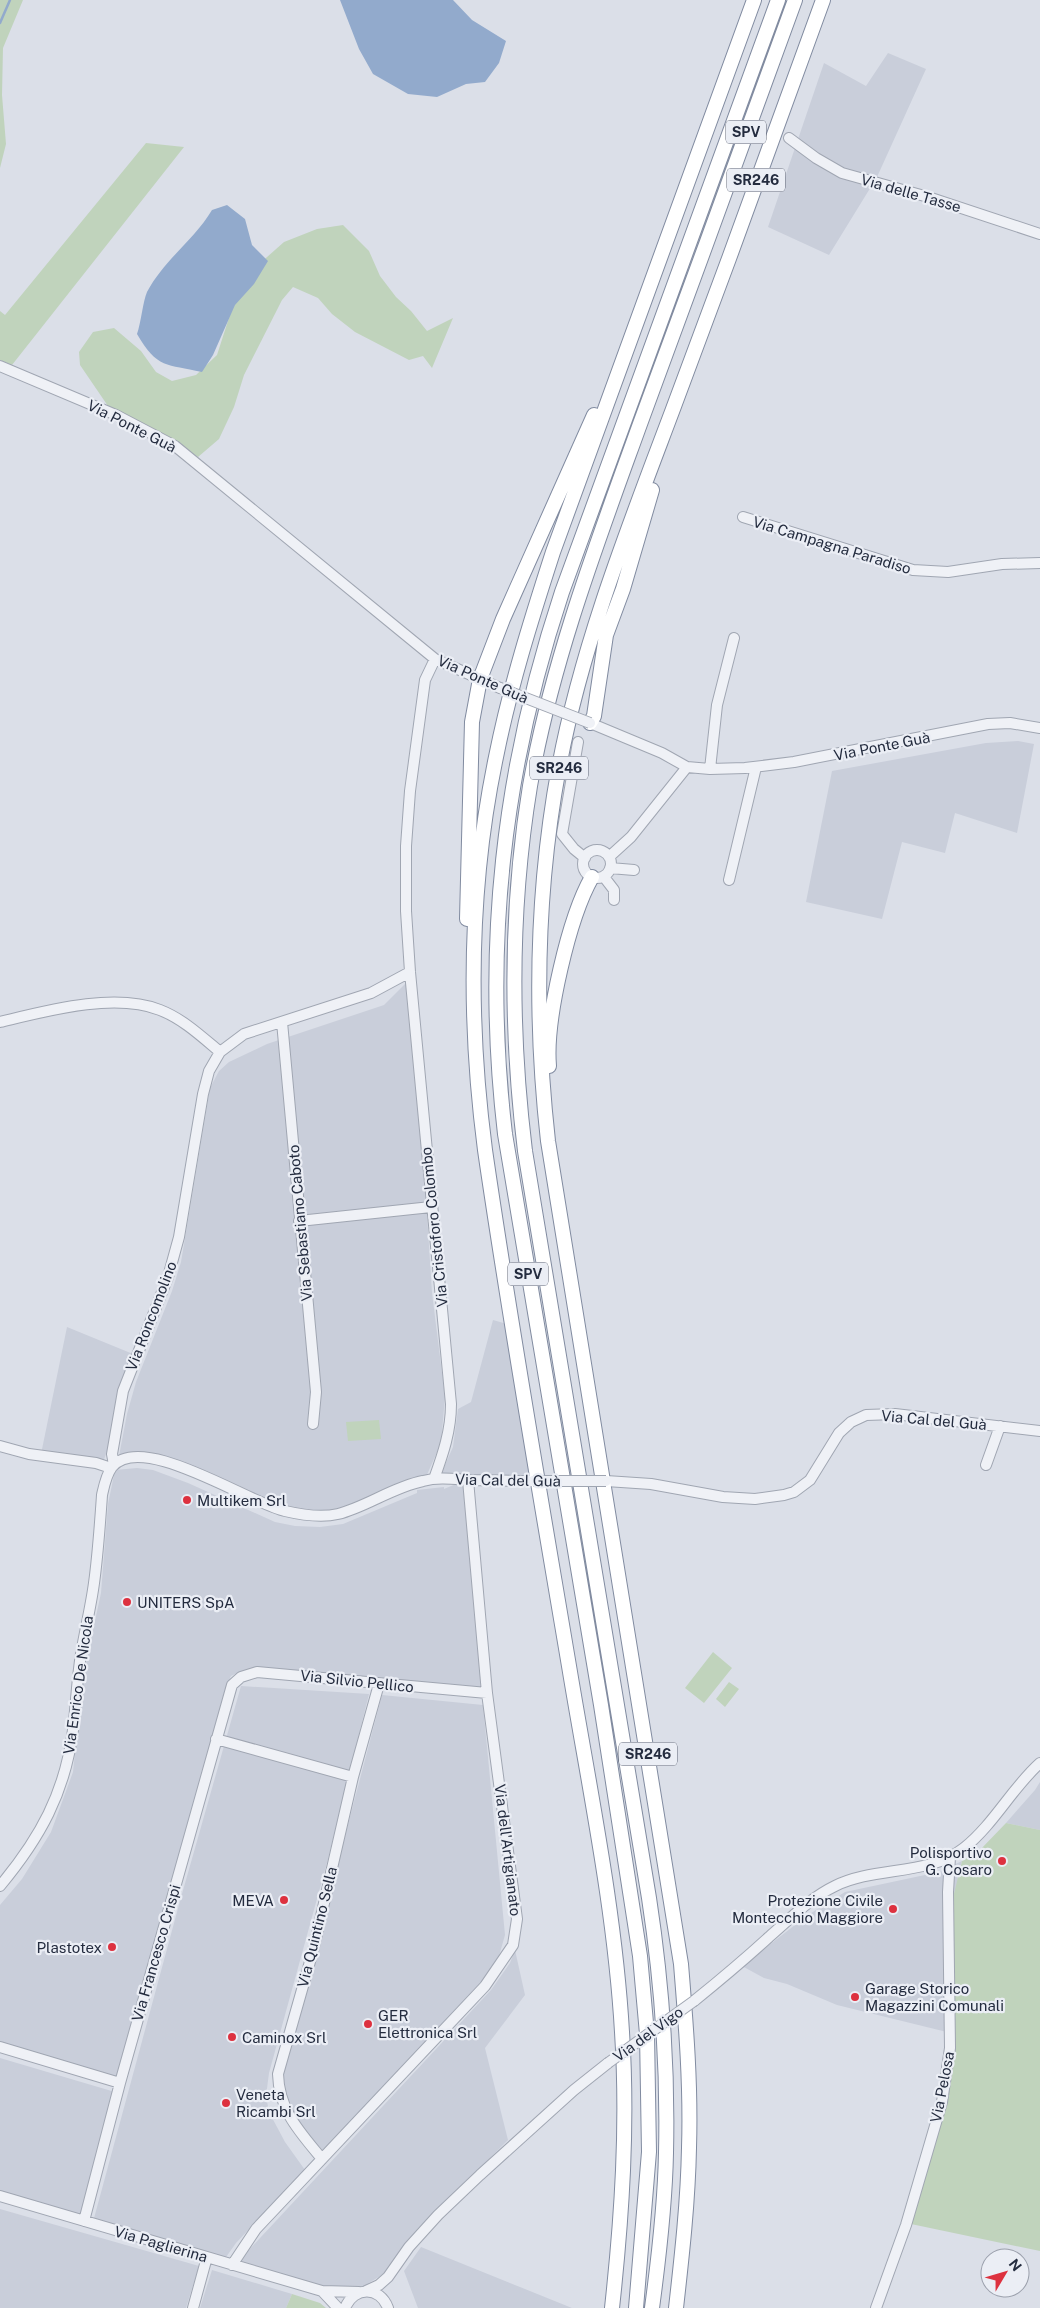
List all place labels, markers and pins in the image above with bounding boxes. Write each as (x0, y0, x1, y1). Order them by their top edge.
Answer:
place label: Multikem Srl (197, 1492, 286, 1509)
marker: Multikem Srl (181, 1494, 193, 1506)
place label: UNITERS SpA (137, 1594, 235, 1611)
marker: UNITERS SpA (121, 1596, 133, 1608)
place label: Polisportivo G. Cosaro (910, 1844, 992, 1878)
marker: Polisportivo G. Cosaro (996, 1855, 1008, 1867)
place label: MEVA (232, 1892, 274, 1909)
place label: Protezione Civile Montecchio Maggiore (732, 1892, 883, 1926)
marker: MEVA (278, 1894, 290, 1906)
marker: Protezione Civile Montecchio Maggiore (887, 1903, 899, 1915)
place label: Plastotex (37, 1939, 102, 1956)
marker: Plastotex (106, 1941, 118, 1953)
place label: Garage Storico Magazzini Comunali (865, 1980, 1004, 2014)
marker: Garage Storico Magazzini Comunali (849, 1991, 861, 2003)
place label: GER Elettronica Srl (378, 2007, 477, 2041)
marker: GER Elettronica Srl (362, 2018, 374, 2030)
place label: Caminox Srl (242, 2029, 327, 2046)
marker: Caminox Srl (226, 2031, 238, 2043)
place label: Veneta Ricambi Srl (236, 2086, 316, 2120)
marker: Veneta Ricambi Srl (220, 2097, 232, 2109)

